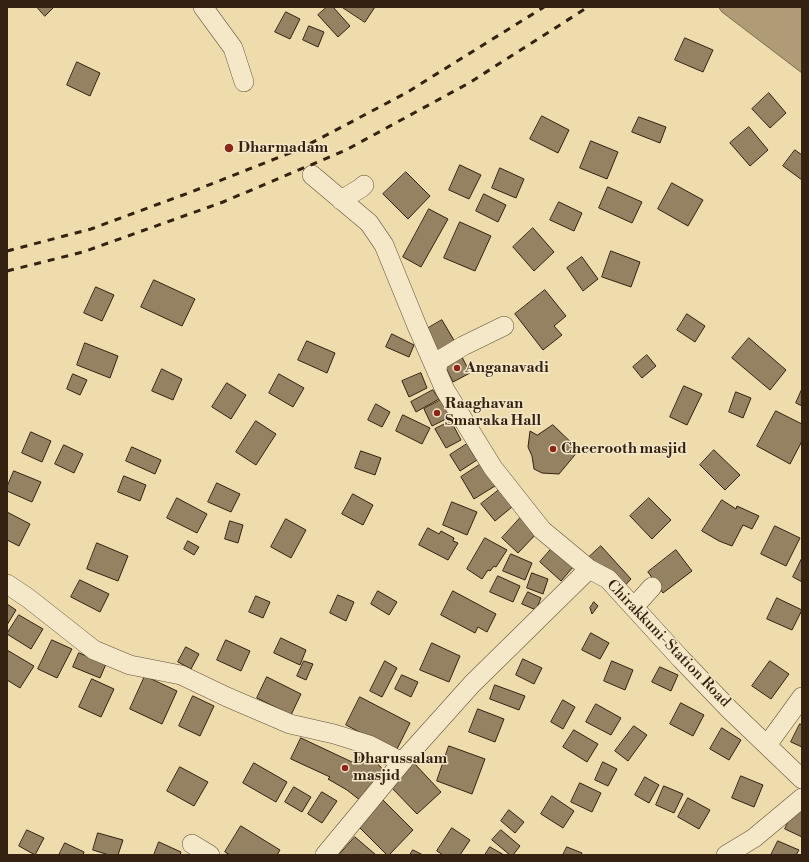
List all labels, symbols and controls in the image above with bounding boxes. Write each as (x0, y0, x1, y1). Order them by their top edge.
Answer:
place label: Dharmadam (238, 139, 328, 157)
marker: Dharmadam (223, 142, 235, 154)
place label: Anganavadi (465, 359, 549, 377)
marker: Anganavadi (452, 363, 462, 373)
place label: Raaghavan Smaraka Hall (445, 395, 541, 430)
marker: Raaghavan Smaraka Hall (432, 408, 442, 418)
place label: Cheerooth masjid (561, 440, 687, 458)
marker: Cheerooth masjid (548, 444, 558, 454)
street label: Chirakkuni-Station Road (602, 576, 734, 712)
place label: Dharussalam masjid (353, 750, 447, 785)
marker: Dharussalam masjid (340, 763, 350, 773)

